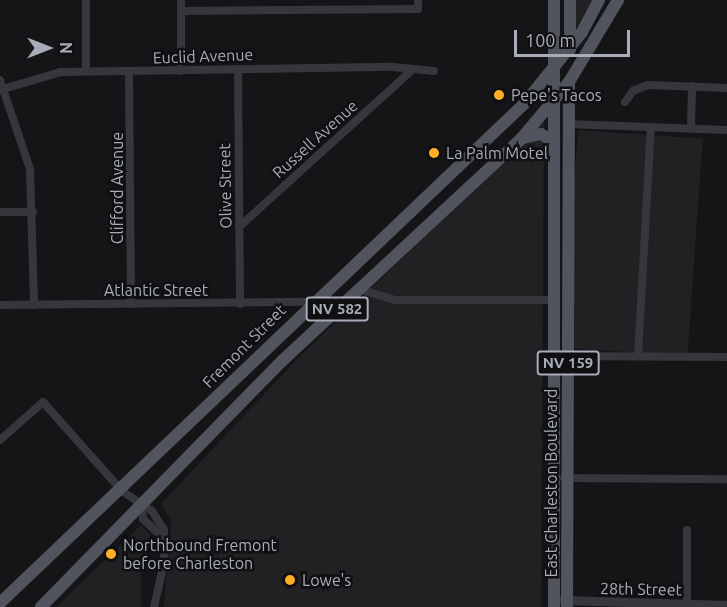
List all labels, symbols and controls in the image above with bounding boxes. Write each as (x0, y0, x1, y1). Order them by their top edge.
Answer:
north arrow (18, 18, 78, 78)
scale bar (517, 18, 632, 56)
text: 100 m (525, 30, 575, 50)
text: N (57, 42, 75, 54)
street label: Euclid Avenue (152, 45, 254, 67)
place label: Pepe's Tacos (511, 85, 602, 105)
marker: Pepe's Tacos (492, 88, 506, 102)
street label: Russell Avenue (269, 96, 361, 182)
street label: Clifford Avenue (107, 132, 127, 244)
street label: Olive Street (215, 143, 235, 229)
place label: La Palm Motel (446, 143, 548, 163)
marker: La Palm Motel (427, 146, 441, 160)
street label: Atlantic Street (104, 280, 208, 300)
road number: NV 582 (306, 297, 368, 321)
street label: Fremont Street (198, 300, 290, 392)
road number: NV 159 (536, 351, 600, 375)
street label: East Charleston Boulevard (541, 389, 561, 577)
place label: Northbound Fremont before Charleston (123, 535, 277, 573)
marker: Northbound Fremont before Charleston (104, 547, 118, 561)
place label: Lowe's (302, 570, 351, 590)
marker: Lowe's (283, 573, 297, 587)
street label: 28th Street (600, 579, 682, 599)

